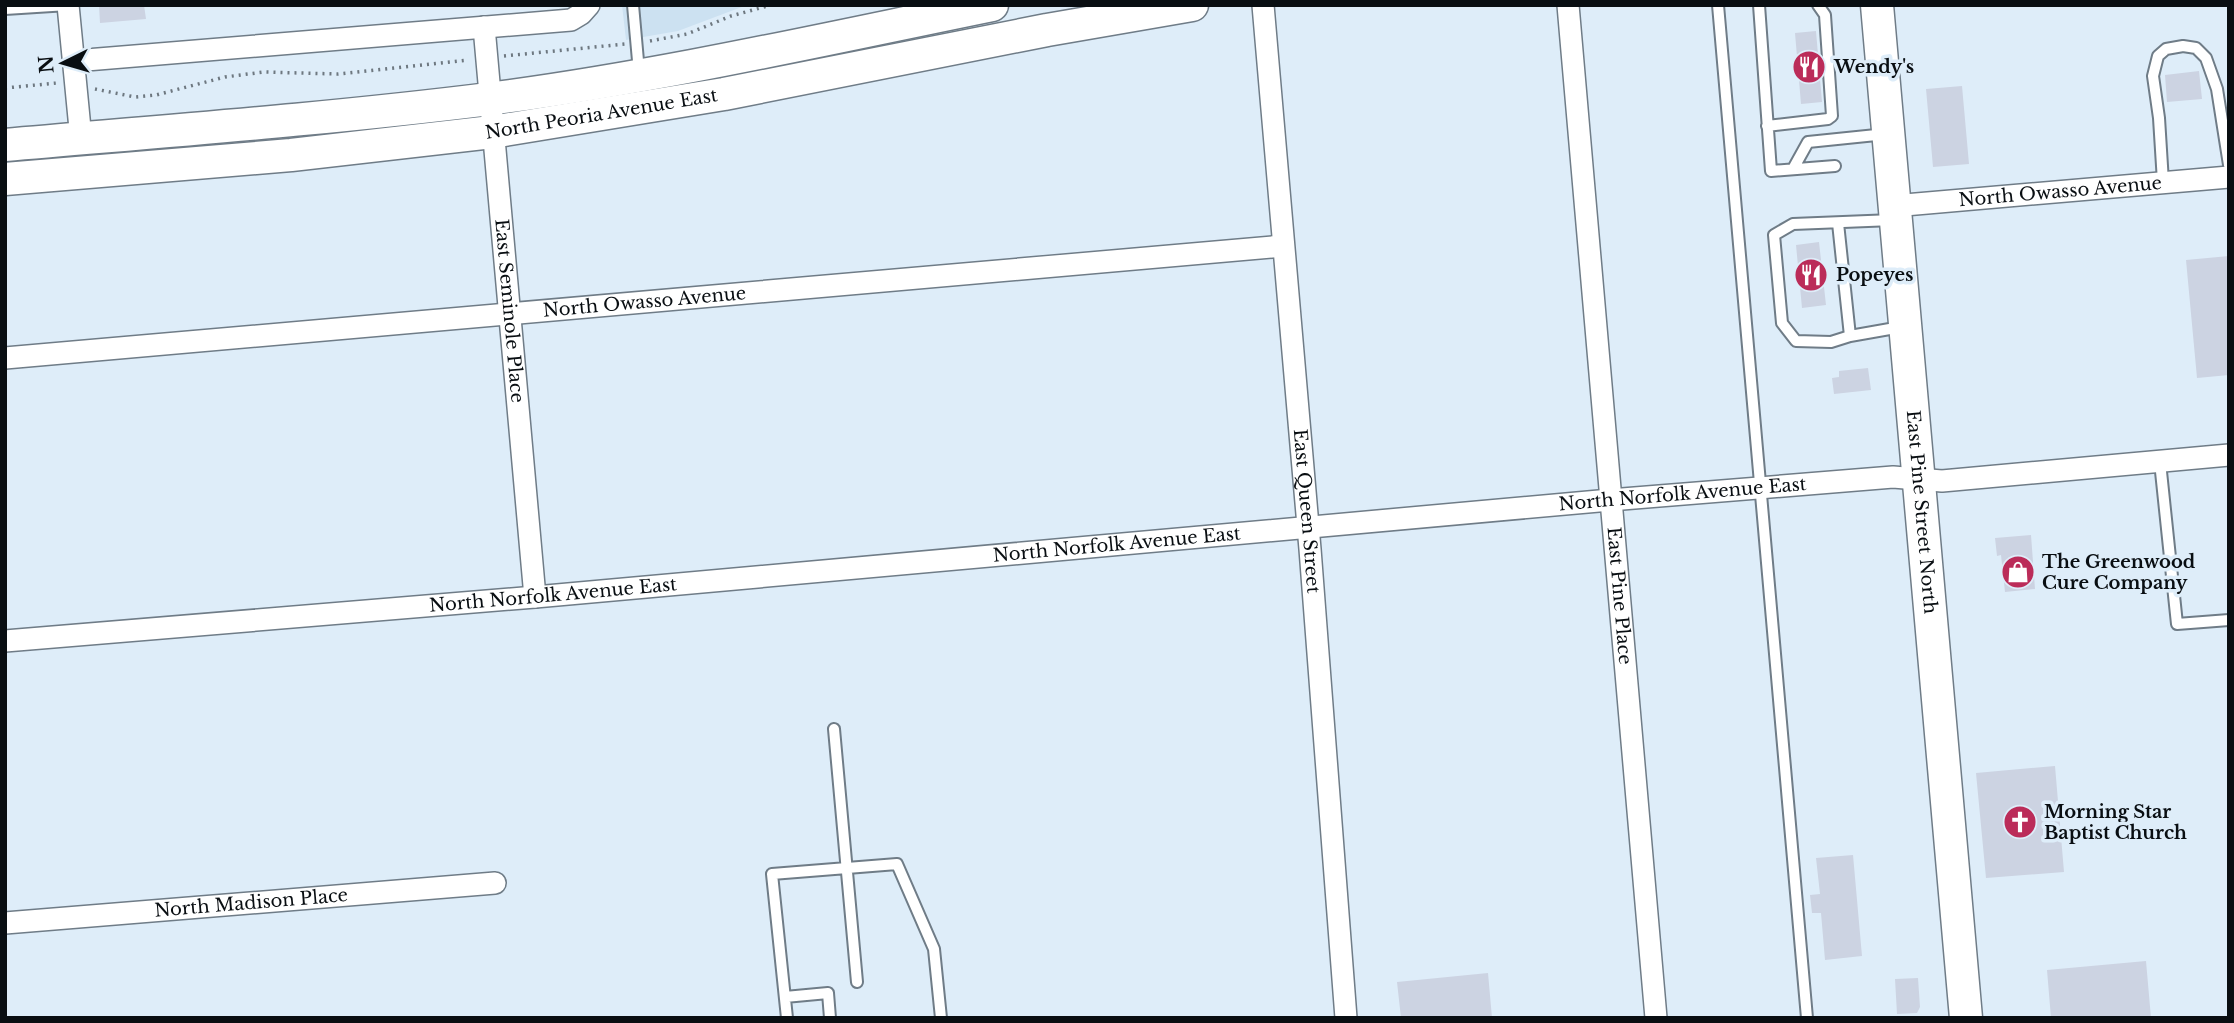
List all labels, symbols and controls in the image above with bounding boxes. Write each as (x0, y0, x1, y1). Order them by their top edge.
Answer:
north arrow (28, 28, 98, 98)
restaurant icon: Wendy's (1790, 48, 1828, 86)
text: N (34, 54, 59, 74)
place label: Wendy's (1833, 56, 1914, 78)
street label: North Peoria Avenue East (483, 84, 719, 144)
street label: North Owasso Avenue (1958, 172, 2163, 211)
street label: East Seminole Place (490, 218, 529, 404)
restaurant icon: Popeyes (1792, 256, 1830, 294)
place label: Popeyes (1836, 264, 1913, 286)
street label: North Owasso Avenue (542, 282, 747, 322)
street label: East Pine Street North (1902, 409, 1941, 615)
street label: East Queen Street (1289, 428, 1324, 594)
street label: North Norfolk Avenue East (1558, 473, 1807, 516)
street label: North Norfolk Avenue East (992, 522, 1242, 567)
street label: East Pine Place (1602, 526, 1636, 665)
place label: The Greenwood Cure Company (2042, 551, 2196, 594)
shop icon: The Greenwood Cure Company (1999, 553, 2037, 591)
street label: North Norfolk Avenue East (428, 573, 678, 617)
place label: Morning Star Baptist Church (2044, 801, 2187, 844)
church icon: Morning Star Baptist Church (2001, 803, 2039, 841)
street label: North Madison Place (154, 884, 349, 922)

